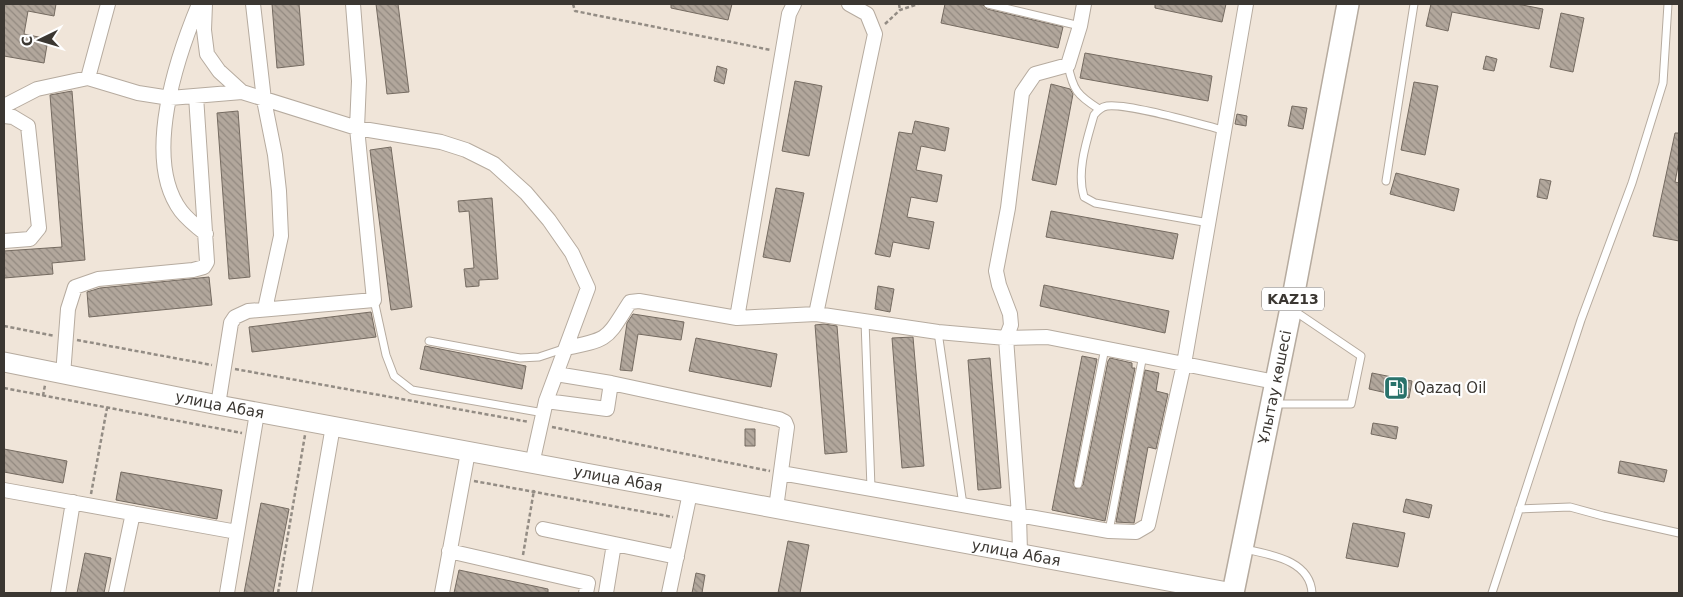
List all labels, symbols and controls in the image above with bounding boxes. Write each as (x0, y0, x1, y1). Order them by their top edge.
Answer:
north arrow (15, 15, 65, 65)
text: С (19, 35, 35, 47)
road number: KAZ13 (1262, 288, 1324, 310)
street label: Ұлытау көшесі (1254, 329, 1295, 447)
fuel station icon: Qazaq Oil (1383, 375, 1409, 401)
place label: Qazaq Oil (1414, 379, 1487, 397)
street label: улица Абая (174, 388, 266, 422)
street label: улица Абая (572, 462, 664, 496)
street label: улица Абая (970, 536, 1062, 570)

